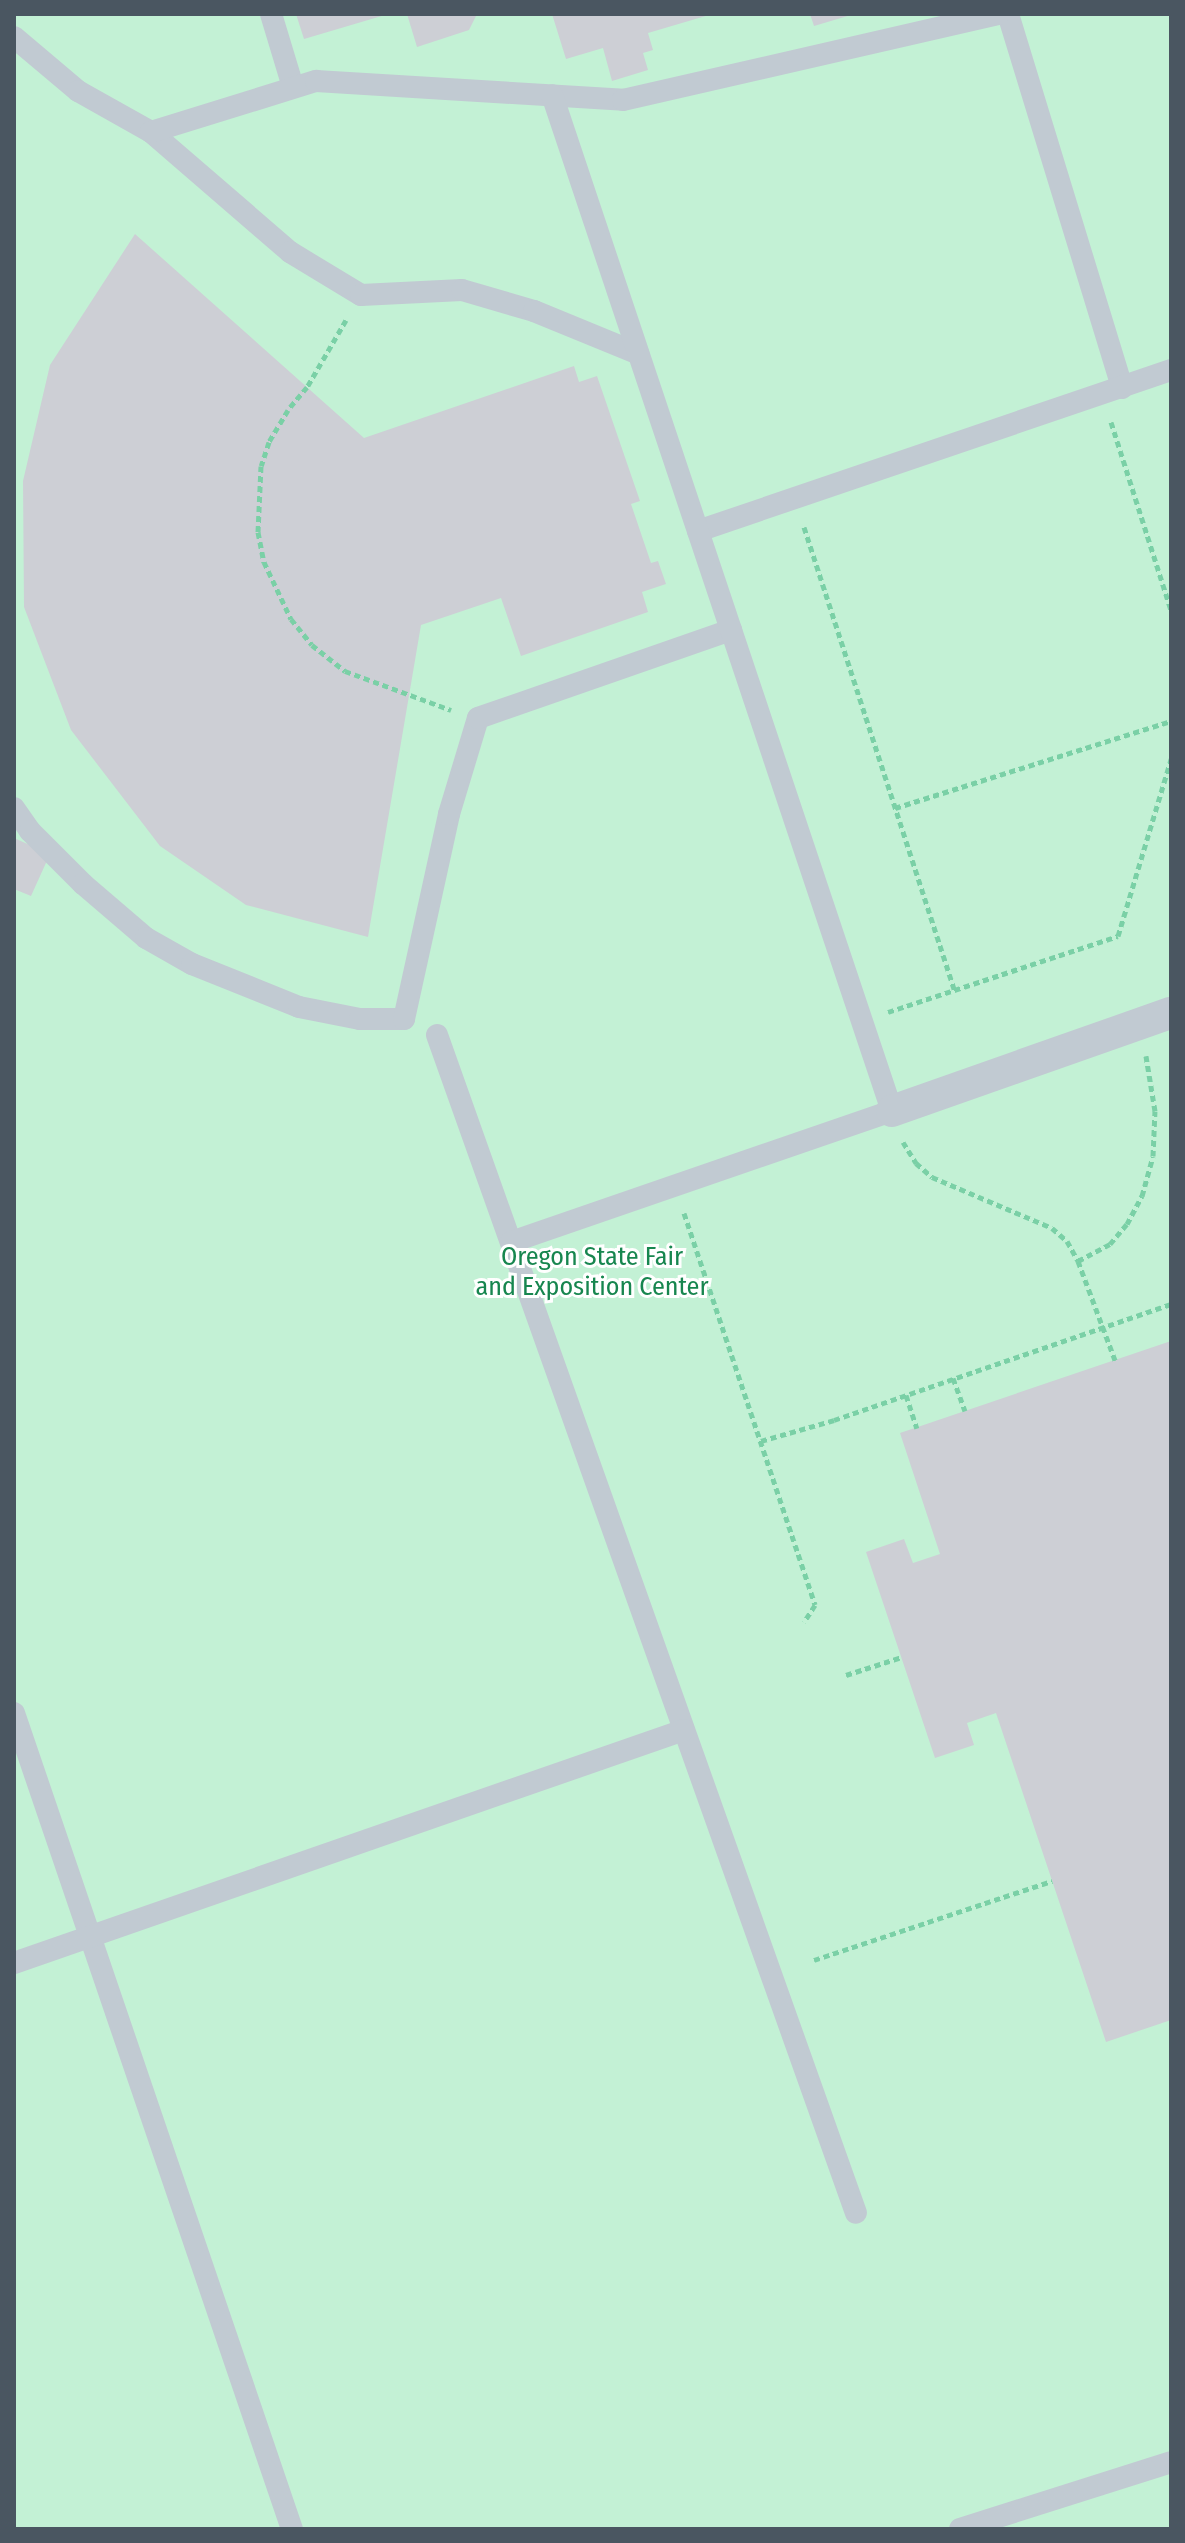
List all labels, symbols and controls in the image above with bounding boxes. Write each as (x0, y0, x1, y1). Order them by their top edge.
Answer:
park label: Oregon State Fair and Exposition Center (475, 1241, 709, 1302)

